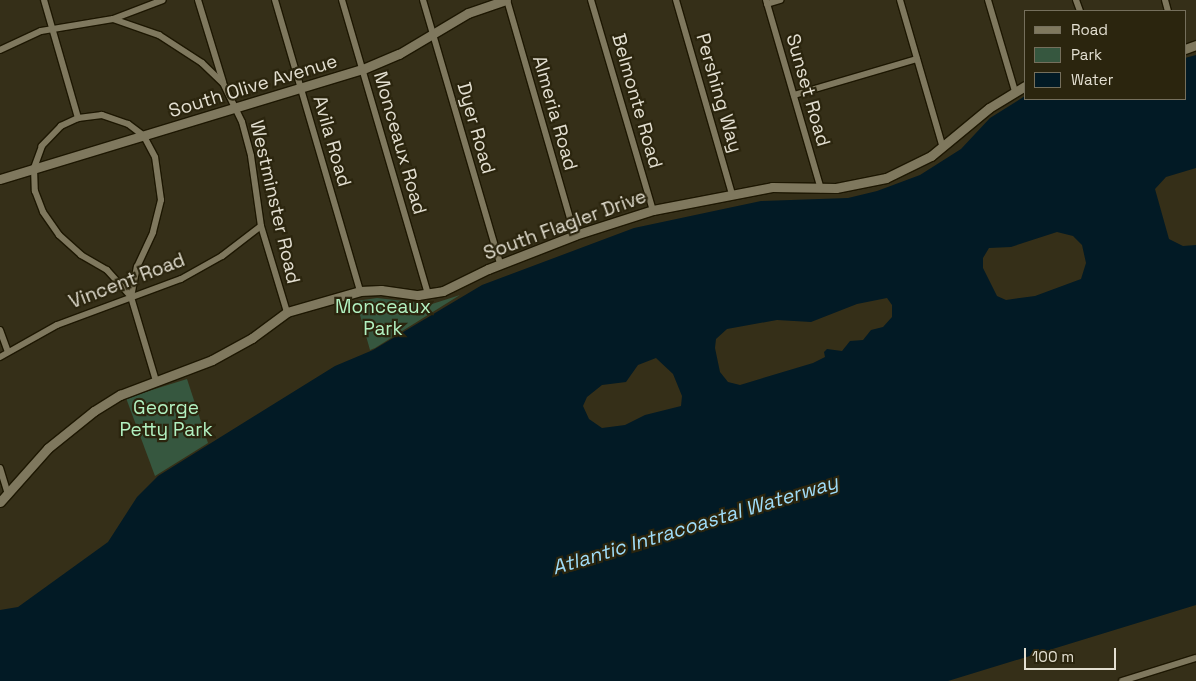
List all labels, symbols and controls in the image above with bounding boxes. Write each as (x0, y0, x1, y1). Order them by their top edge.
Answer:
legend (1024, 10, 1186, 100)
text: Road (1071, 20, 1108, 39)
street label: Belmonte Road (607, 31, 667, 171)
street label: Pershing Way (691, 31, 747, 155)
street label: Sunset Road (781, 31, 835, 149)
text: Park (1071, 45, 1102, 64)
street label: South Olive Avenue (166, 49, 340, 123)
street label: Almeria Road (528, 53, 582, 173)
street label: Monceaux Road (369, 69, 431, 217)
text: Water (1071, 70, 1113, 89)
street label: Dyer Road (452, 80, 500, 176)
street label: Avila Road (308, 93, 356, 189)
street label: Westminster Road (245, 118, 305, 286)
street label: South Flagler Drive (481, 185, 649, 265)
street label: Vincent Road (66, 248, 188, 314)
park label: Monceaux Park (335, 296, 431, 340)
park label: George Petty Park (119, 397, 213, 441)
water label: Atlantic Intracoastal Waterway (549, 470, 841, 580)
scale bar (1026, 638, 1118, 670)
text: 100 m (1032, 647, 1074, 666)

